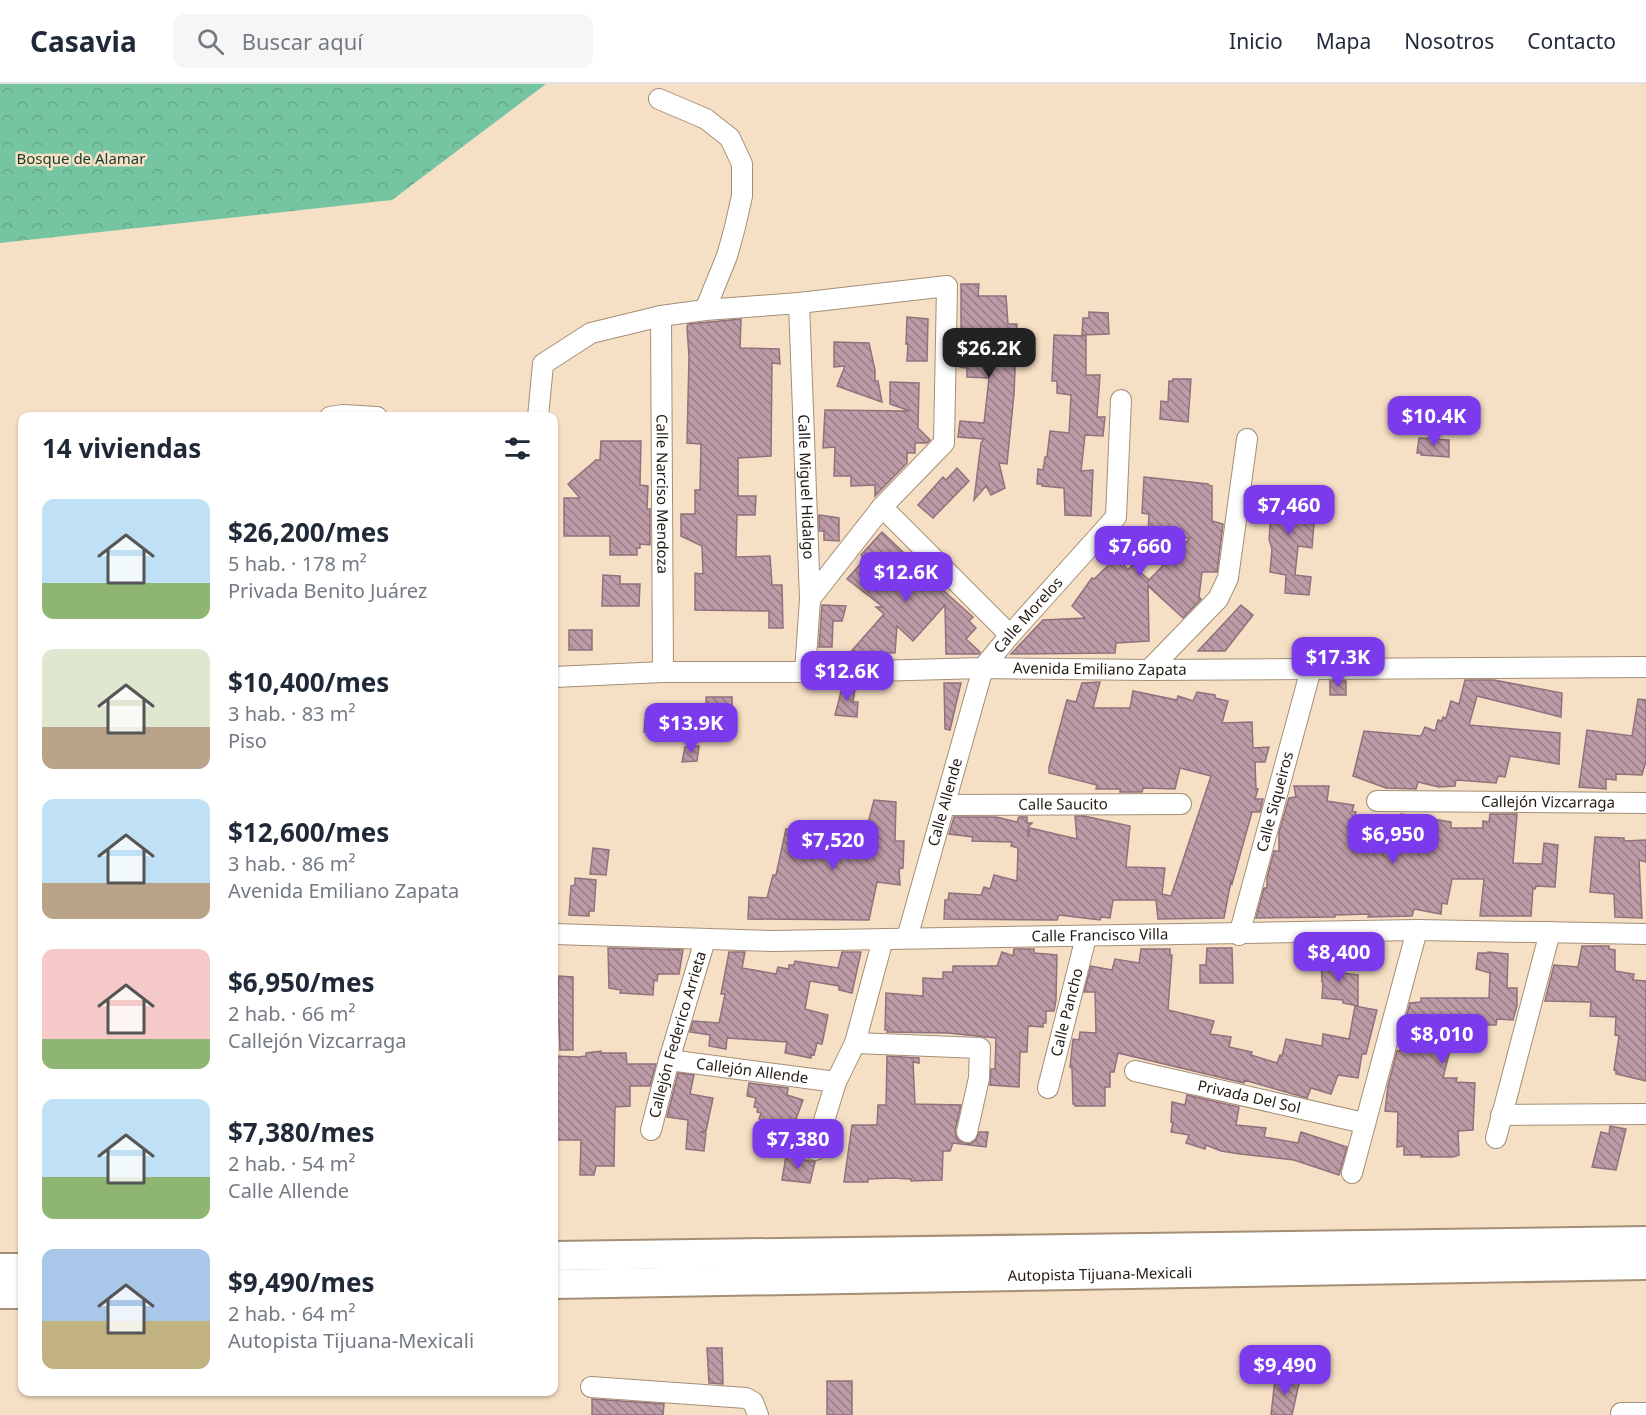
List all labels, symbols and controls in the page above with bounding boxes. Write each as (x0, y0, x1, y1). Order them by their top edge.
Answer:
search box (173, 14, 593, 68)
text: Casavia (30, 22, 137, 60)
icon: search (194, 25, 227, 58)
text: Buscar aquí (242, 26, 363, 56)
text: Inicio (1229, 27, 1283, 55)
text: Mapa (1316, 27, 1371, 55)
text: Nosotros (1404, 27, 1494, 55)
text: Contacto (1527, 27, 1616, 55)
park label: Bosque de Alamar (17, 148, 145, 168)
pin: $26.2K (940, 328, 1038, 379)
text: $26.2K (957, 334, 1021, 361)
pin: $10.4K (1385, 396, 1483, 447)
text: $10.4K (1402, 402, 1466, 429)
street label: Calle Narciso Mendoza (653, 414, 673, 574)
street label: Calle Miguel Hidalgo (794, 414, 820, 560)
text: 14 viviendas (42, 430, 201, 466)
icon: filters (501, 432, 534, 465)
pin: $7,460 (1240, 485, 1338, 536)
text: $7,460 (1258, 491, 1320, 518)
text: $26,200/mes (228, 514, 389, 550)
icon: home (90, 523, 162, 595)
pin: $7,660 (1091, 526, 1189, 577)
text: $7,660 (1109, 532, 1171, 559)
text: 5 hab. · 178 m² (228, 550, 367, 577)
pin: $12.6K (857, 552, 955, 603)
text: $12.6K (874, 558, 938, 585)
street label: Calle Morelos (988, 572, 1066, 657)
text: Privada Benito Juárez (228, 577, 427, 604)
pin: $17.3K (1289, 637, 1387, 688)
text: $17.3K (1306, 643, 1370, 670)
pin: $12.6K (798, 651, 896, 702)
text: $12.6K (815, 657, 879, 684)
street label: Avenida Emiliano Zapata (1013, 657, 1187, 679)
text: $10,400/mes (228, 664, 389, 700)
icon: home (90, 673, 162, 745)
text: 3 hab. · 83 m² (228, 700, 355, 727)
pin: $13.9K (642, 703, 740, 754)
text: $13.9K (659, 709, 723, 736)
text: Piso (228, 727, 267, 754)
street label: Calle Siqueiros (1251, 749, 1297, 854)
street label: Calle Allende (922, 756, 966, 848)
street label: Callejón Vizcarraga (1481, 791, 1615, 812)
street label: Calle Saucito (1018, 793, 1108, 814)
text: $12,600/mes (228, 814, 389, 850)
pin: $6,950 (1344, 814, 1442, 865)
pin: $7,520 (784, 820, 882, 871)
text: $6,950 (1362, 820, 1424, 847)
icon: home (90, 823, 162, 895)
text: $7,520 (802, 826, 864, 853)
text: 3 hab. · 86 m² (228, 850, 355, 877)
text: Avenida Emiliano Zapata (228, 877, 459, 904)
street label: Calle Francisco Villa (1031, 923, 1168, 946)
pin: $8,400 (1290, 932, 1388, 983)
text: $8,400 (1308, 938, 1370, 965)
street label: Callejón Federico Arrieta (643, 949, 710, 1120)
text: $6,950/mes (228, 964, 374, 1000)
street label: Calle Pancho (1045, 966, 1087, 1058)
icon: home (90, 973, 162, 1045)
text: 2 hab. · 66 m² (228, 1000, 355, 1027)
pin: $8,010 (1393, 1014, 1491, 1065)
text: $8,010 (1411, 1020, 1473, 1047)
text: Callejón Vizcarraga (228, 1027, 407, 1054)
street label: Callejón Allende (695, 1053, 810, 1087)
street label: Privada Del Sol (1196, 1075, 1303, 1117)
text: $7,380/mes (228, 1114, 374, 1150)
pin: $7,380 (749, 1119, 847, 1170)
icon: home (90, 1123, 162, 1195)
text: $7,380 (767, 1125, 829, 1152)
text: 2 hab. · 54 m² (228, 1150, 355, 1177)
text: Calle Allende (228, 1177, 349, 1204)
street label: Autopista Tijuana-Mexicali (1007, 1262, 1192, 1285)
text: $9,490/mes (228, 1264, 374, 1300)
icon: home (90, 1273, 162, 1345)
text: 2 hab. · 64 m² (228, 1300, 355, 1327)
text: Autopista Tijuana-Mexicali (228, 1327, 474, 1354)
pin: $9,490 (1236, 1345, 1334, 1396)
text: $9,490 (1254, 1351, 1316, 1378)

